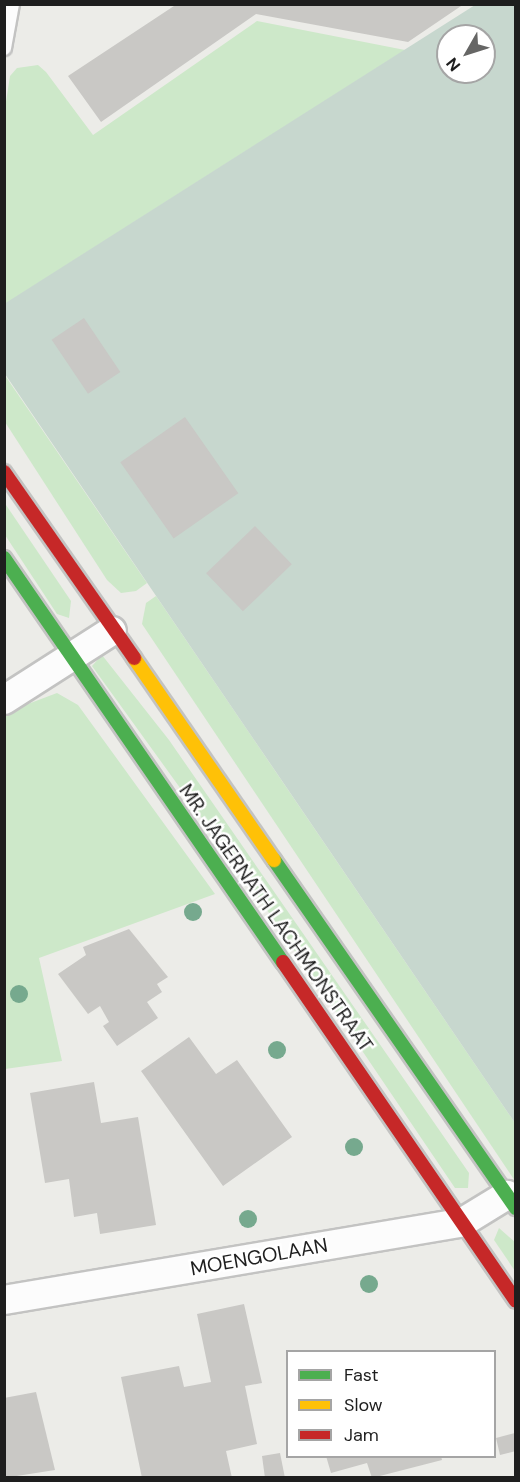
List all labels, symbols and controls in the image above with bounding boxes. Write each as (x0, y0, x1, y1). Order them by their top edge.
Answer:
north arrow (436, 24, 496, 84)
text: N (441, 53, 465, 76)
street label: MR. JAGERNATH LACHMONSTRAAT (174, 779, 378, 1057)
street label: MOENGOLAAN (188, 1233, 330, 1281)
legend (286, 1350, 496, 1458)
text: Fast (344, 1363, 379, 1387)
text: Slow (344, 1393, 383, 1417)
text: Jam (344, 1423, 379, 1447)

